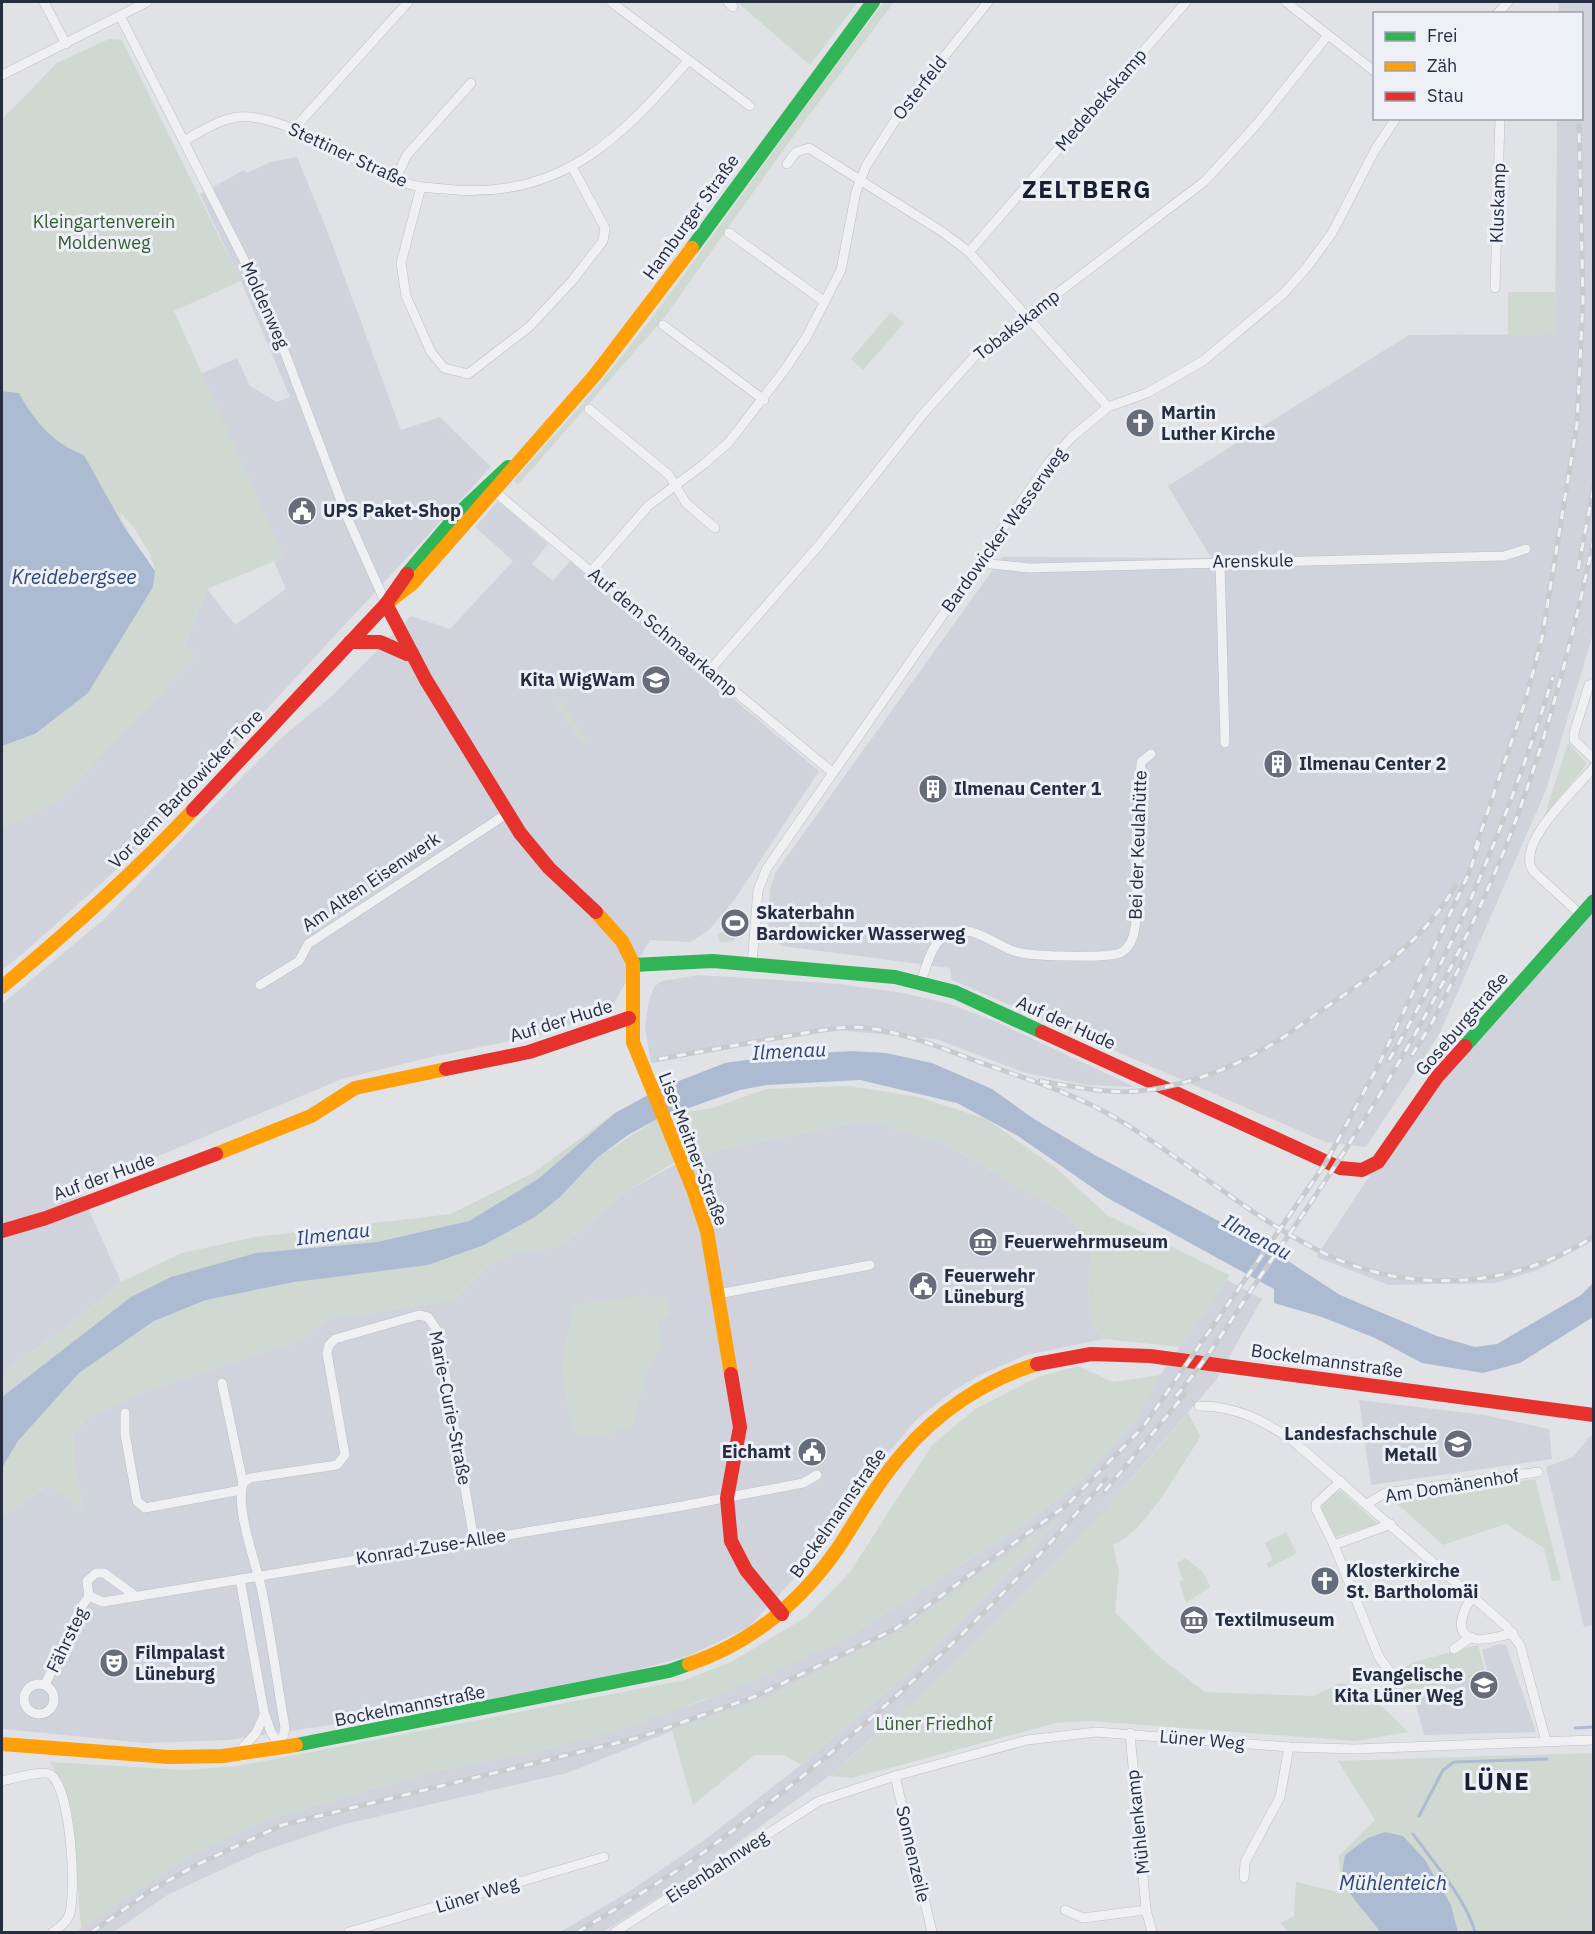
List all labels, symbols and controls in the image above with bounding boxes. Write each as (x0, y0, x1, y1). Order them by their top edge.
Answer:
legend (1373, 12, 1583, 120)
text: Frei (1427, 24, 1458, 47)
street label: Medebekskamp (1050, 44, 1151, 156)
street label: Osterfeld (887, 51, 952, 124)
text: Zäh (1427, 54, 1457, 77)
text: Stau (1427, 84, 1464, 107)
street label: Stettiner Straße (285, 117, 412, 192)
street label: Hamburger Straße (637, 149, 744, 284)
street label: Kluskamp (1485, 162, 1510, 244)
district label: ZELTBERG (1022, 173, 1152, 205)
park label: Kleingartenverein Moldenweg (33, 210, 175, 254)
street label: Moldenweg (236, 258, 295, 352)
street label: Tobakskamp (969, 284, 1064, 365)
place label: Martin Luther Kirche (1161, 401, 1275, 445)
church icon: Martin Luther Kirche (1124, 407, 1156, 439)
street label: Bardowicker Wasserweg (936, 442, 1071, 617)
public building icon: UPS Paket-Shop (286, 495, 318, 527)
place label: UPS Paket-Shop (323, 499, 461, 522)
street label: Arenskule (1212, 548, 1294, 573)
street label: Auf dem Schmaarkamp (584, 562, 743, 701)
water label: Kreidebergsee (11, 563, 137, 590)
school or university icon: Kita WigWam (640, 664, 672, 696)
place label: Kita WigWam (520, 668, 635, 691)
street label: Vor dem Bardowicker Tore (103, 704, 268, 873)
building icon: Ilmenau Center 2 (1262, 748, 1294, 780)
place label: Ilmenau Center 2 (1299, 752, 1446, 775)
street label: Bei der Keulahütte (1123, 770, 1152, 920)
building icon: Ilmenau Center 1 (917, 773, 949, 805)
place label: Ilmenau Center 1 (954, 777, 1101, 800)
street label: Am Alten Eisenwerk (297, 826, 445, 936)
place label: Skaterbahn Bardowicker Wasserweg (756, 901, 965, 945)
sports icon: Skaterbahn Bardowicker Wasserweg (719, 907, 751, 939)
street label: Goseburgstraße (1410, 967, 1513, 1080)
street label: Auf der Hude (1013, 990, 1120, 1055)
street label: Auf der Hude (507, 994, 615, 1047)
water label: Ilmenau (751, 1035, 827, 1066)
street label: Lise-Meitner-Straße (654, 1069, 733, 1229)
street label: Auf der Hude (50, 1148, 158, 1206)
water label: Ilmenau (1218, 1207, 1296, 1266)
water label: Ilmenau (294, 1216, 372, 1251)
museum icon: Feuerwehrmuseum (967, 1226, 999, 1258)
place label: Feuerwehrmuseum (1004, 1230, 1168, 1253)
place label: Feuerwehr Lüneburg (944, 1264, 1035, 1308)
public building icon: Feuerwehr Lüneburg (907, 1270, 939, 1302)
street label: Marie-Curie-Straße (424, 1329, 477, 1487)
street label: Bockelmannstraße (1250, 1338, 1405, 1383)
place label: Landesfachschule Metall (1284, 1422, 1438, 1466)
school or university icon: Landesfachschule Metall (1442, 1428, 1474, 1460)
public building icon: Eichamt (796, 1436, 828, 1468)
place label: Eichamt (722, 1440, 791, 1463)
street label: Bockelmannstraße (784, 1443, 891, 1582)
street label: Am Domänenhof (1383, 1464, 1521, 1507)
street label: Konrad-Zuse-Allee (354, 1523, 508, 1570)
place label: Klosterkirche St. Bartholomäi (1346, 1559, 1478, 1603)
church icon: Klosterkirche St. Bartholomäi (1309, 1565, 1341, 1597)
street label: Fährsteg (41, 1603, 92, 1676)
museum icon: Textilmuseum (1178, 1604, 1210, 1636)
place label: Textilmuseum (1215, 1608, 1335, 1631)
place label: Filmpalast Lüneburg (135, 1641, 225, 1685)
theatre icon: Filmpalast Lüneburg (98, 1647, 130, 1679)
place label: Evangelische Kita Lüner Weg (1334, 1663, 1463, 1707)
school or university icon: Evangelische Kita Lüner Weg (1468, 1669, 1500, 1701)
street label: Bockelmannstraße (333, 1680, 487, 1731)
park label: Lüner Friedhof (875, 1712, 993, 1735)
street label: Lüner Weg (1159, 1724, 1246, 1755)
district label: LÜNE (1464, 1765, 1530, 1797)
street label: Mühlenkamp (1121, 1769, 1154, 1876)
street label: Sonnenzeile (891, 1803, 936, 1905)
street label: Eisenbahnweg (661, 1825, 773, 1908)
water label: Mühlenteich (1339, 1869, 1447, 1896)
street label: Lüner Weg (433, 1871, 521, 1918)

